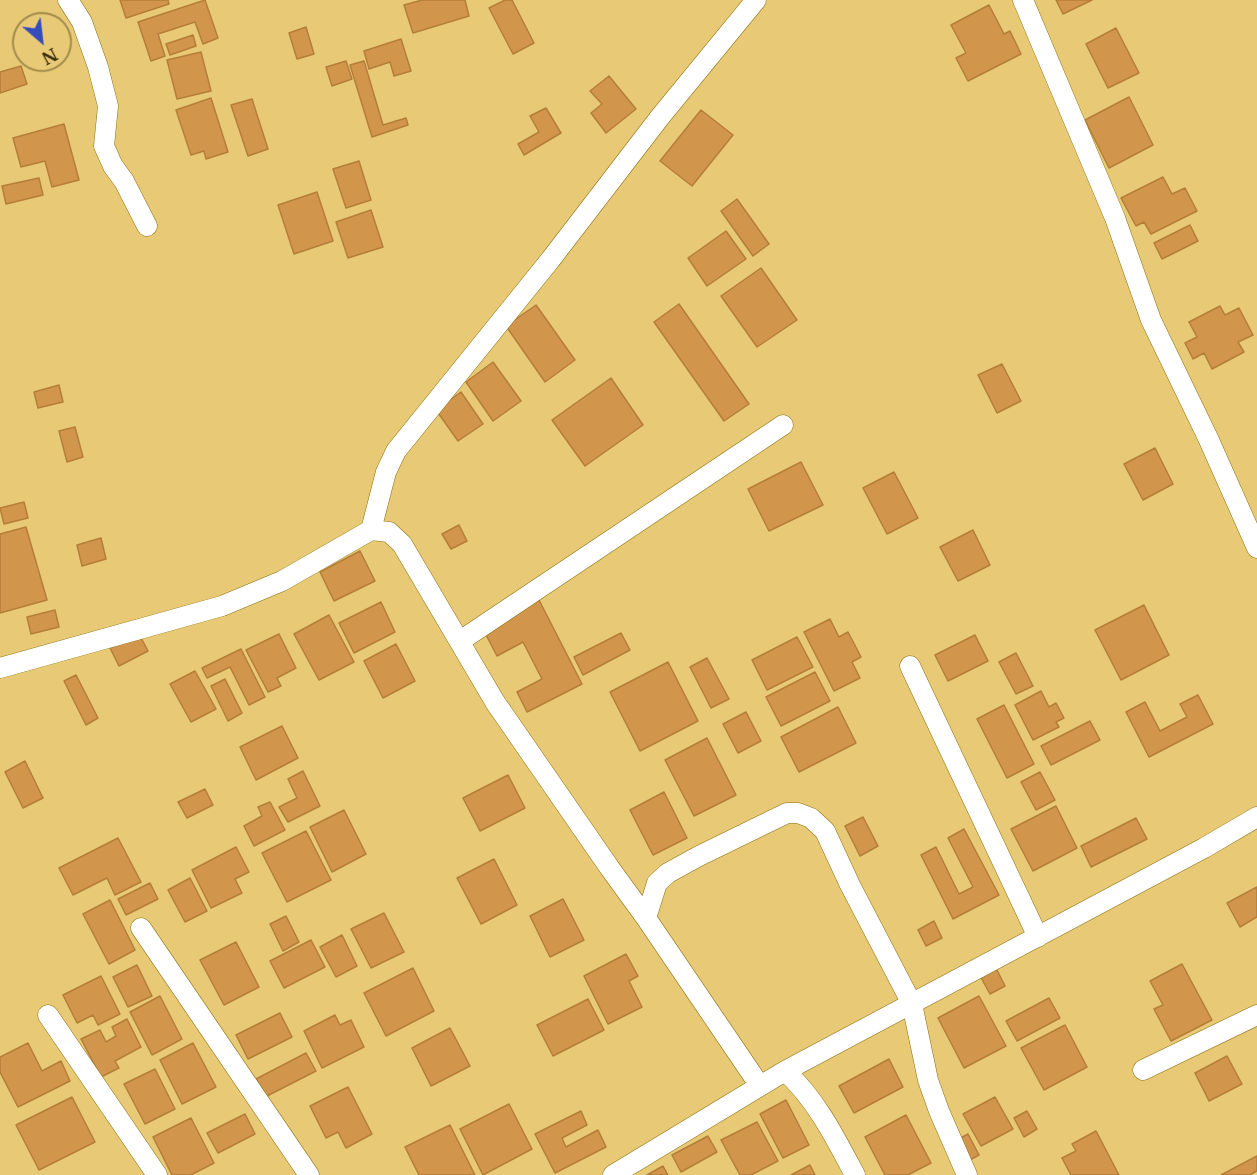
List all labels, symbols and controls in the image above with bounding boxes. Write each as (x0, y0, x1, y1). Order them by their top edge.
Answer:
north arrow (12, 12, 72, 72)
text: N (38, 44, 61, 68)

